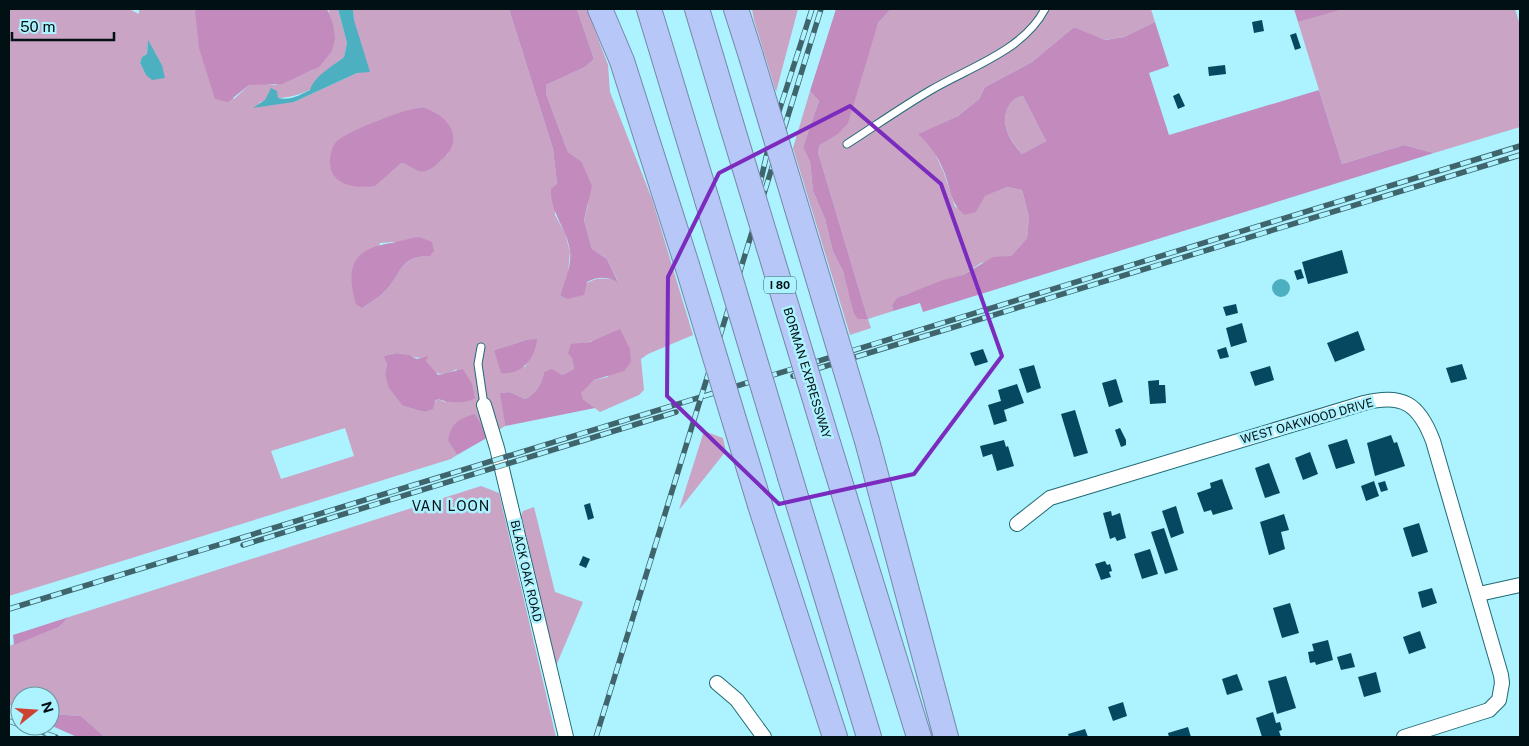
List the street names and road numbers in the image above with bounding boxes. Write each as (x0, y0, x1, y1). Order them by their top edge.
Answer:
road number: I 80 (764, 276, 796, 294)
street label: BORMAN EXPRESSWAY (780, 306, 834, 441)
street label: WEST OAKWOOD DRIVE (1239, 395, 1375, 447)
street label: BLACK OAK ROAD (507, 519, 545, 623)

